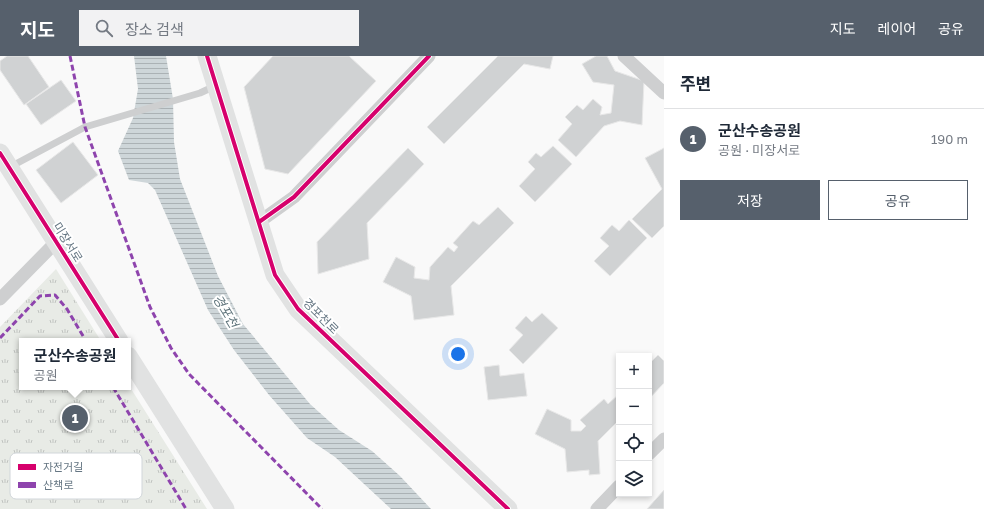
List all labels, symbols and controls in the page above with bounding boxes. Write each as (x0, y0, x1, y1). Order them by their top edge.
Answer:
search box (79, 10, 359, 46)
icon: search (93, 17, 115, 39)
text: 지도 (20, 18, 55, 41)
text: 장소 검색 (125, 20, 184, 38)
text: 지도 (830, 20, 856, 37)
text: 레이어 (878, 20, 916, 37)
text: 공유 (938, 20, 964, 37)
text: 주변 (680, 73, 711, 94)
text: 군산수송공원 (718, 121, 801, 139)
text: 1 (690, 131, 696, 147)
text: 190 m (931, 131, 968, 147)
text: 공원 · 미장서로 (718, 142, 800, 158)
button: 저장 (680, 180, 820, 220)
button: 공유 (828, 180, 968, 220)
street label: 미장서로 (50, 219, 86, 265)
water label: 경포천 (210, 291, 243, 331)
street label: 경포천로 (300, 295, 342, 337)
popup (19, 338, 131, 390)
your location (448, 344, 468, 364)
text: 군산수송공원 (34, 346, 116, 364)
map controls (616, 353, 652, 497)
button: + (616, 353, 652, 389)
text: 공원 (34, 367, 58, 383)
button: − (616, 389, 652, 425)
pin: 1 (62, 403, 88, 433)
button: locate (616, 425, 652, 461)
legend (10, 453, 142, 499)
text: 자전거길 (43, 460, 83, 473)
button: layers (616, 461, 652, 497)
text: 산책로 (43, 478, 73, 491)

